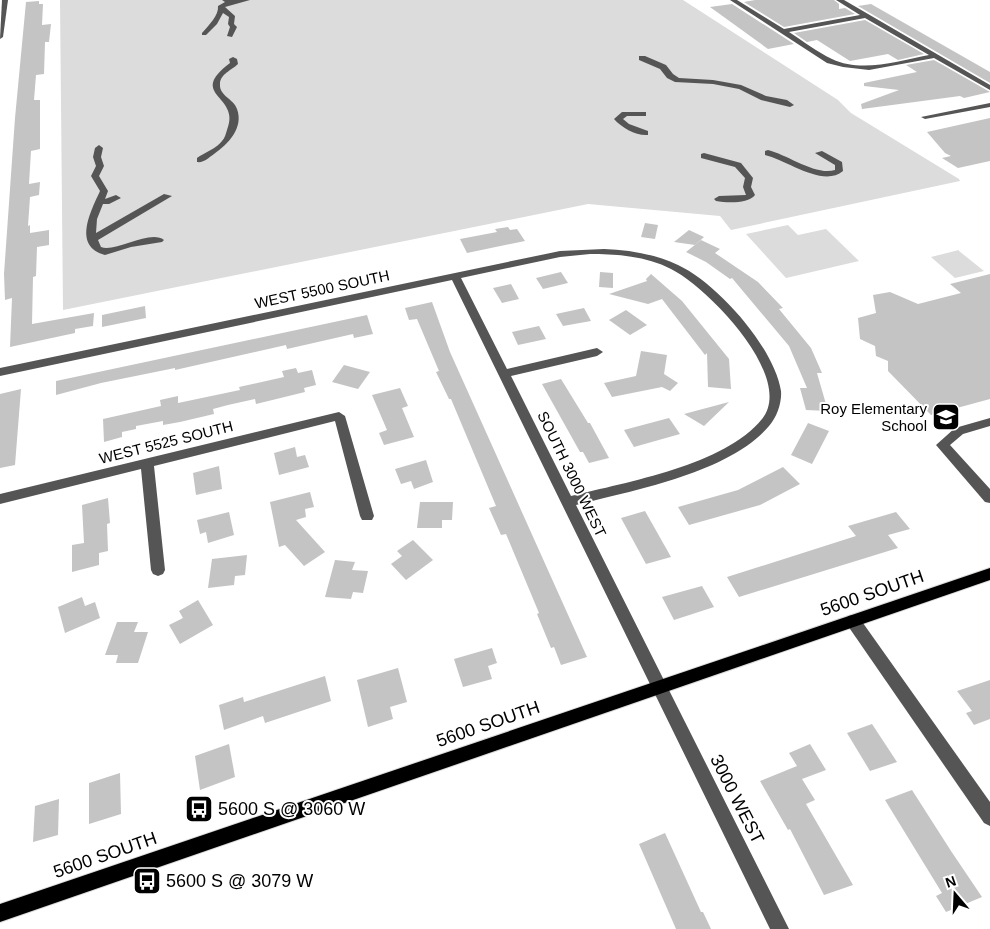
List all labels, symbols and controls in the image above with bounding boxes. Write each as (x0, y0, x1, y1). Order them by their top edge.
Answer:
street label: WEST 5500 SOUTH (253, 266, 391, 312)
place label: Roy Elementary School (820, 400, 927, 434)
school or university icon: Roy Elementary School (931, 402, 961, 432)
street label: SOUTH 3000 WEST (534, 408, 610, 540)
street label: WEST 5525 SOUTH (97, 417, 235, 467)
street label: 5600 SOUTH (818, 566, 926, 620)
street label: 5600 SOUTH (434, 697, 542, 751)
street label: 3000 WEST (706, 751, 768, 847)
bus stop icon: 5600 S @ 3060 W (184, 794, 214, 824)
place label: 5600 S @ 3060 W (218, 799, 365, 819)
street label: 5600 SOUTH (51, 828, 159, 882)
bus stop icon: 5600 S @ 3079 W (132, 866, 162, 896)
north arrow (930, 869, 980, 919)
place label: 5600 S @ 3079 W (166, 871, 313, 891)
text: N (943, 872, 958, 891)

